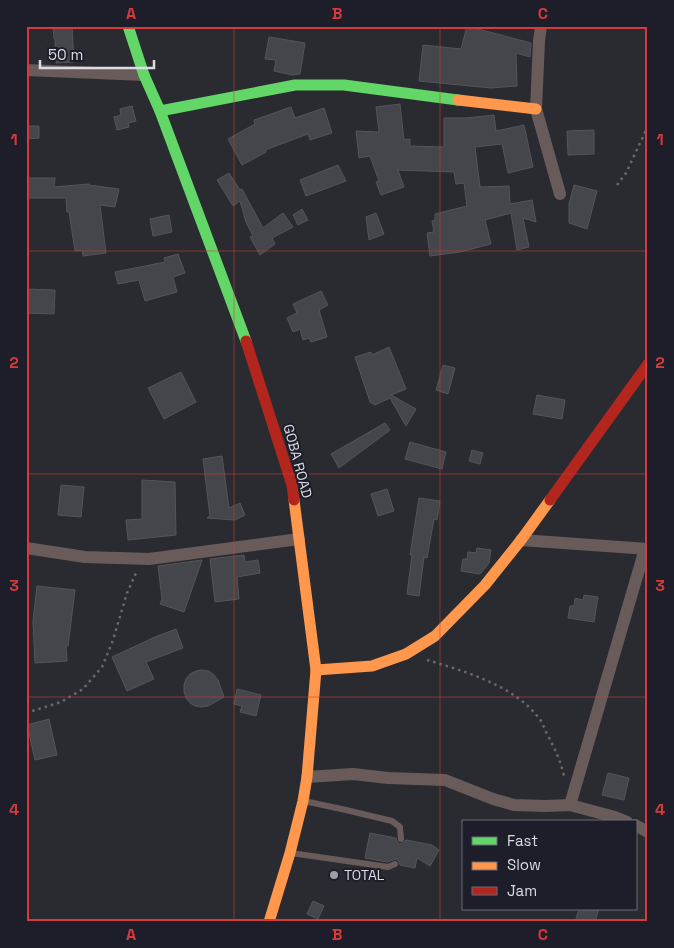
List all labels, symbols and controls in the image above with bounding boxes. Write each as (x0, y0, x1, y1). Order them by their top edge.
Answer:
text: A (126, 3, 136, 24)
text: B (332, 3, 342, 24)
text: C (538, 3, 548, 24)
scale bar (40, 38, 154, 70)
text: 50 m (48, 45, 83, 64)
text: 1 (10, 129, 18, 150)
text: 1 (656, 129, 664, 150)
text: 2 (9, 352, 19, 373)
text: 2 (655, 352, 665, 373)
street label: GOBA ROAD (279, 422, 317, 500)
text: 3 (9, 575, 19, 596)
text: 3 (655, 575, 665, 596)
text: 4 (9, 799, 19, 820)
text: 4 (655, 799, 665, 820)
legend (462, 820, 636, 910)
text: Fast (507, 831, 538, 850)
text: Slow (507, 855, 541, 874)
place label: TOTAL (344, 866, 385, 884)
marker: TOTAL (328, 869, 340, 881)
text: Jam (507, 881, 537, 900)
text: A (126, 924, 136, 945)
text: B (332, 924, 342, 945)
text: C (538, 924, 548, 945)

